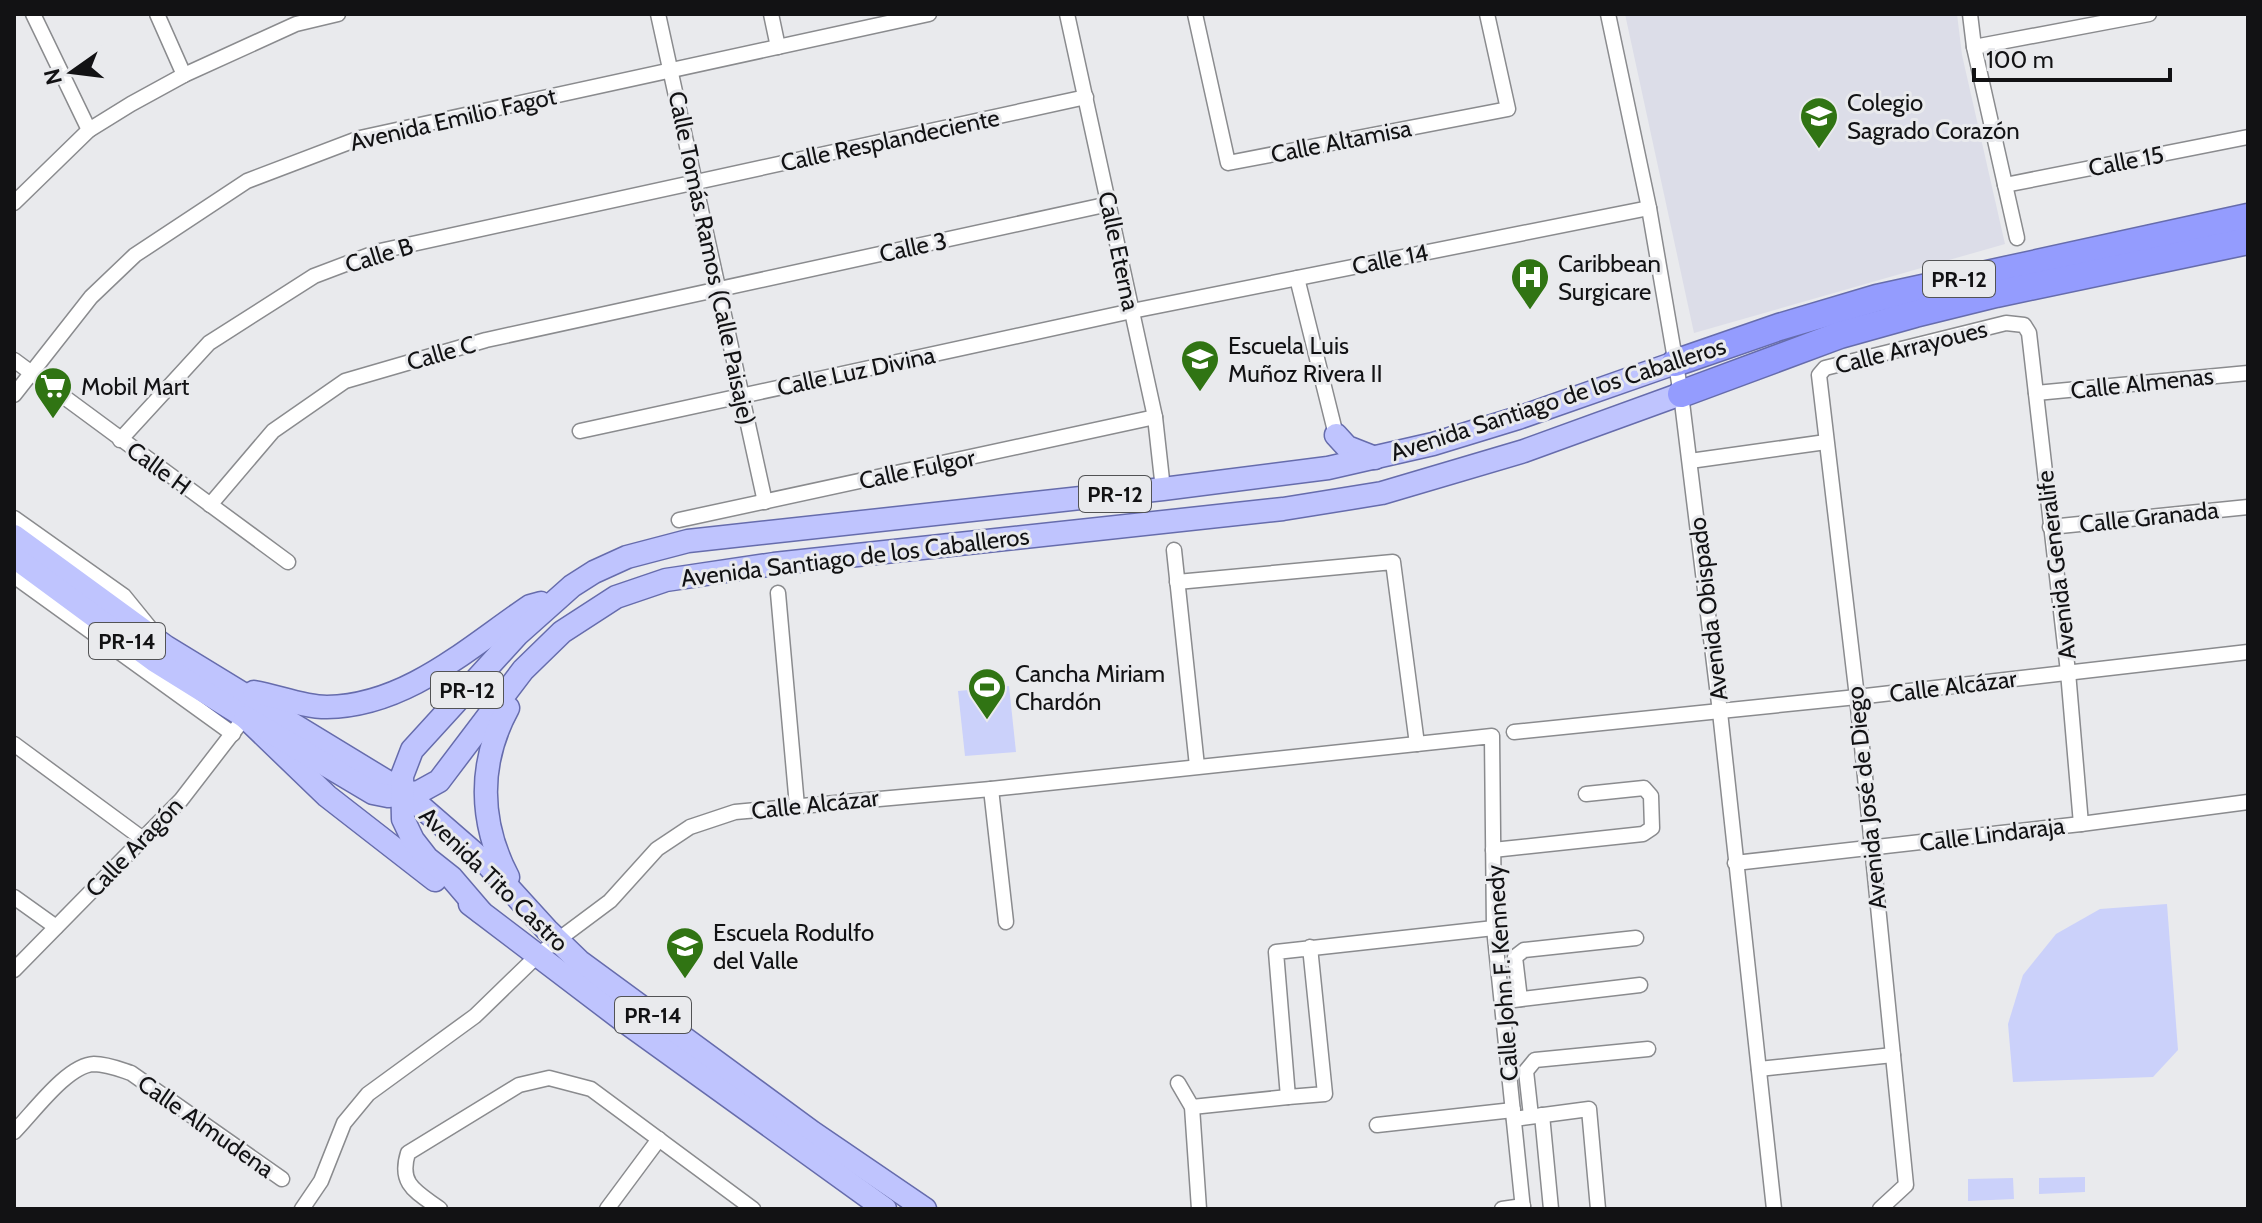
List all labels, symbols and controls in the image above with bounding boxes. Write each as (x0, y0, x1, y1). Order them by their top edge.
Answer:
north arrow (32, 32, 112, 112)
scale bar (1974, 32, 2170, 82)
text: 100 m (1986, 45, 2054, 74)
text: N (38, 66, 68, 88)
street label: Avenida Emilio Fagot (347, 81, 559, 157)
street label: Calle Tomás Ramos (Calle Paisaje) (662, 88, 762, 428)
place label: Colegio Sagrado Corazón (1847, 88, 2020, 145)
school or university icon: Colegio Sagrado Corazón (1798, 95, 1840, 150)
street label: Calle Resplandeciente (778, 103, 1002, 177)
street label: Calle Altamisa (1268, 113, 1414, 169)
street label: Calle 15 (2086, 140, 2166, 182)
street label: Calle Eterna (1092, 189, 1146, 314)
street label: Calle 3 (877, 226, 949, 268)
street label: Calle B (342, 231, 416, 279)
street label: Calle 14 (1349, 237, 1431, 281)
place label: Caribbean Surgicare (1558, 249, 1661, 306)
hospital icon: Caribbean Surgicare (1509, 256, 1551, 311)
road number: PR-12 (1923, 261, 1995, 297)
street label: Calle Arrayoues (1832, 314, 1990, 380)
street label: Calle C (403, 329, 479, 377)
place label: Escuela Luis Muñoz Rivera II (1228, 331, 1383, 388)
street label: Avenida Santiago de los Caballeros (1387, 331, 1729, 467)
school or university icon: Escuela Luis Muñoz Rivera II (1179, 338, 1221, 393)
street label: Calle Luz Divina (774, 340, 938, 402)
street label: Calle Almenas (2069, 361, 2215, 405)
supermarket icon: Mobil Mart (32, 365, 74, 420)
place label: Mobil Mart (81, 372, 189, 401)
street label: Calle H (121, 435, 197, 501)
street label: Calle Fulgor (856, 442, 978, 495)
street label: Avenida Generalife (2030, 469, 2082, 661)
road number: PR-12 (1079, 476, 1151, 512)
street label: Calle Granada (2078, 495, 2221, 539)
street label: Avenida Obispado (1682, 516, 1734, 702)
street label: Avenida Santiago de los Caballeros (679, 521, 1031, 593)
road number: PR-14 (89, 623, 165, 659)
place label: Cancha Miriam Chardón (1015, 659, 1165, 716)
street label: Calle Alcázar (1888, 664, 2019, 708)
sports icon: Cancha Miriam Chardón (966, 666, 1008, 721)
road number: PR-12 (431, 672, 503, 708)
street label: Avenida José de Diego (1840, 685, 1892, 911)
street label: Calle Alcázar (750, 783, 881, 825)
street label: Calle Aragón (79, 791, 189, 903)
street label: Avenida Tito Castro (414, 801, 574, 957)
street label: Calle Lindaraja (1918, 811, 2067, 857)
street label: Calle John F. Kennedy (1480, 864, 1524, 1082)
place label: Escuela Rodulfo del Valle (713, 918, 874, 975)
school or university icon: Escuela Rodulfo del Valle (664, 925, 706, 980)
road number: PR-14 (615, 997, 691, 1033)
street label: Calle Almudena (132, 1068, 280, 1184)

